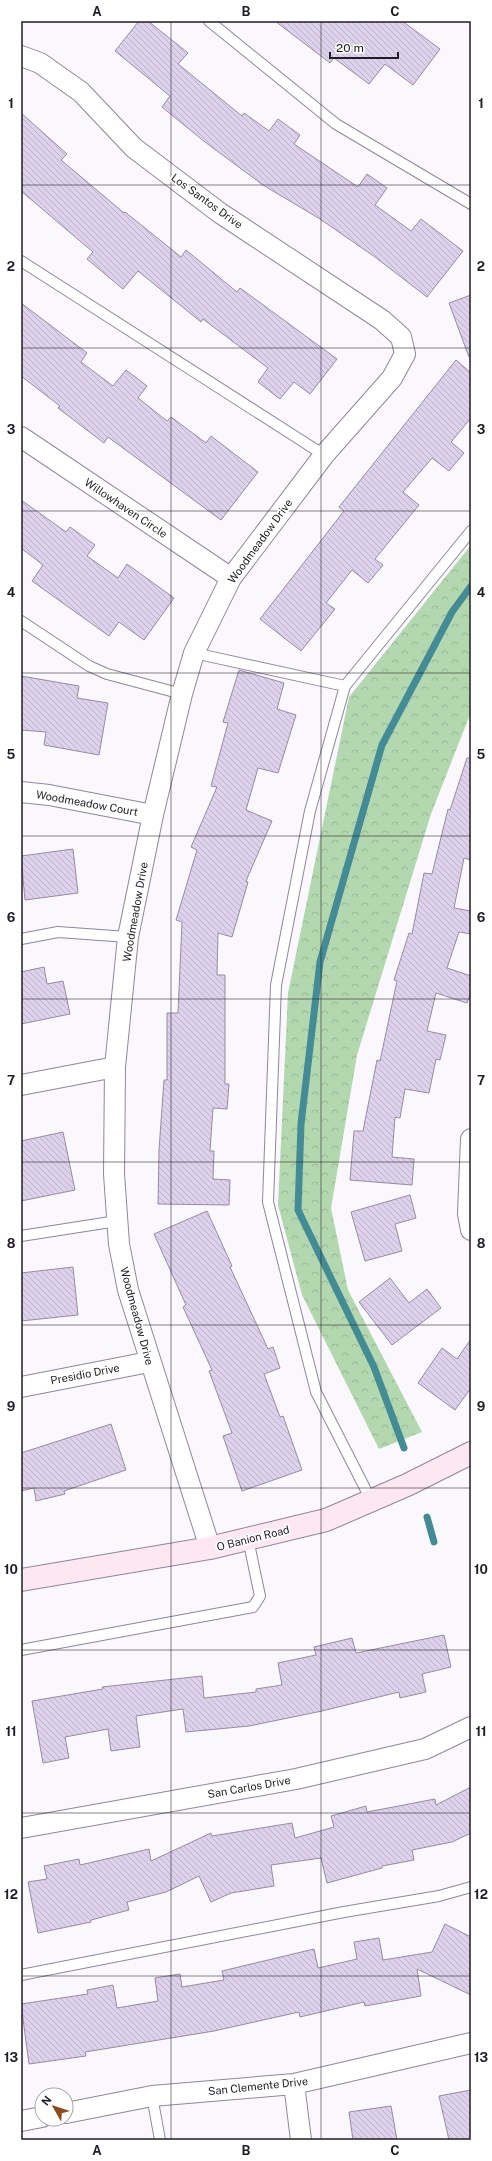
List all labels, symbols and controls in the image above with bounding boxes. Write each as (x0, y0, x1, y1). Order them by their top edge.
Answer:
text: A (92, 4, 102, 19)
text: B (242, 4, 251, 19)
text: C (390, 4, 400, 19)
scale bar (330, 34, 398, 60)
text: 20 m (336, 41, 364, 55)
text: 1 (8, 96, 14, 111)
text: 1 (478, 96, 484, 111)
street label: Los Santos Drive (169, 171, 245, 231)
text: 2 (7, 259, 15, 274)
text: 2 (477, 259, 485, 274)
text: 3 (7, 422, 16, 437)
text: 3 (477, 422, 486, 437)
street label: Willowhaven Circle (82, 476, 170, 540)
street label: Woodmeadow Drive (225, 497, 295, 585)
text: 4 (7, 585, 16, 600)
text: 4 (477, 585, 486, 600)
text: 5 (7, 747, 16, 762)
text: 5 (477, 747, 486, 762)
street label: Woodmeadow Court (35, 788, 139, 818)
street label: Woodmeadow Drive (120, 861, 150, 963)
text: 6 (7, 910, 16, 925)
text: 6 (477, 910, 486, 925)
text: 7 (7, 1073, 15, 1088)
text: 7 (477, 1073, 485, 1088)
text: 8 (7, 1236, 16, 1251)
text: 8 (477, 1236, 486, 1251)
street label: Woodmeadow Drive (118, 1266, 156, 1366)
street label: Presidio Drive (49, 1361, 121, 1387)
text: 9 (7, 1399, 15, 1414)
text: 9 (477, 1399, 485, 1414)
street label: O Banion Road (215, 1523, 291, 1553)
text: 10 (4, 1562, 18, 1577)
text: 10 (474, 1562, 488, 1577)
text: 11 (5, 1724, 17, 1739)
text: 11 (475, 1724, 487, 1739)
street label: San Carlos Drive (207, 1774, 291, 1800)
text: 12 (4, 1887, 18, 1902)
text: 12 (474, 1887, 488, 1902)
text: 13 (4, 2050, 18, 2065)
text: 13 (474, 2050, 488, 2065)
street label: San Clemente Drive (207, 2075, 309, 2097)
north arrow (34, 2087, 74, 2127)
text: N (39, 2094, 54, 2108)
text: A (92, 2143, 102, 2158)
text: B (242, 2143, 251, 2158)
text: C (390, 2143, 400, 2158)

